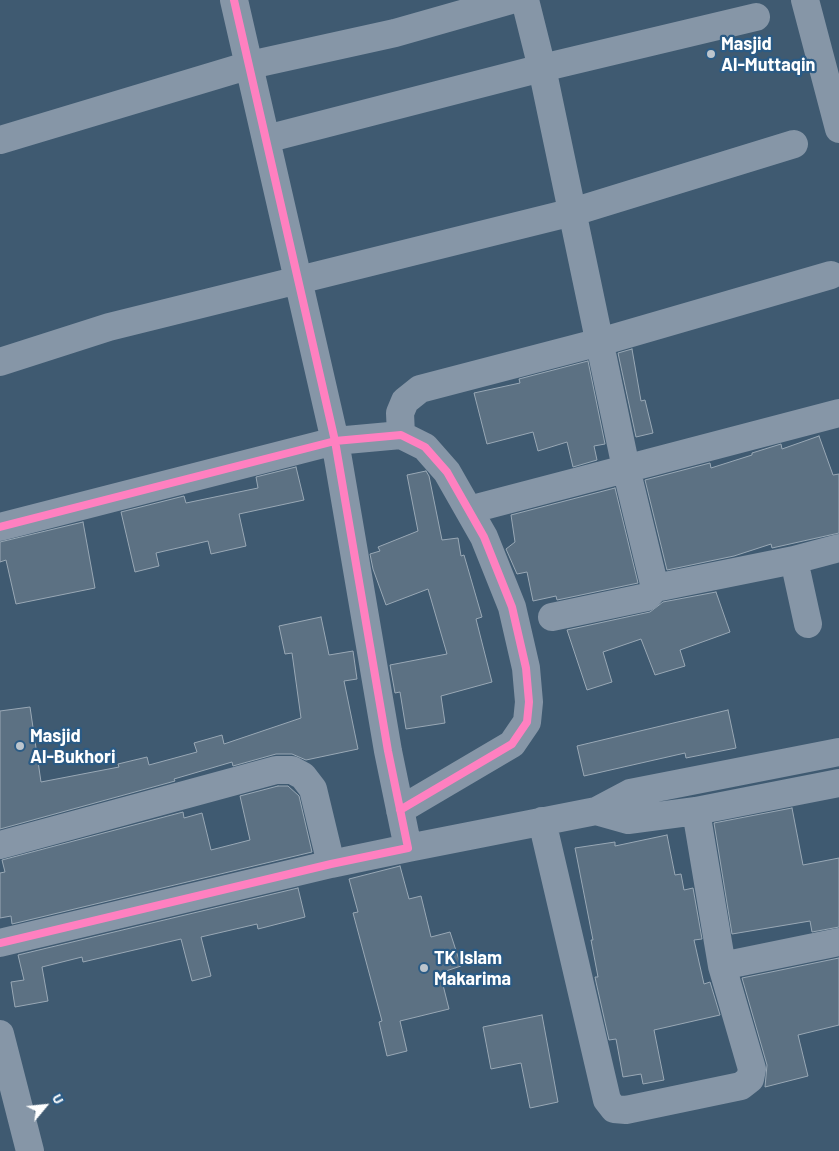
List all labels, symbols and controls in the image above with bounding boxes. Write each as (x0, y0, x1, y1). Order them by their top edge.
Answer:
place label: Masjid Al-Muttaqin (721, 33, 815, 76)
marker: Masjid Al-Muttaqin (705, 48, 717, 60)
place label: Masjid Al-Bukhori (30, 725, 116, 768)
marker: Masjid Al-Bukhori (14, 740, 26, 752)
place label: TK Islam Makarima (434, 947, 511, 990)
marker: TK Islam Makarima (418, 962, 430, 974)
north arrow (20, 1081, 70, 1131)
text: U (49, 1091, 68, 1107)

